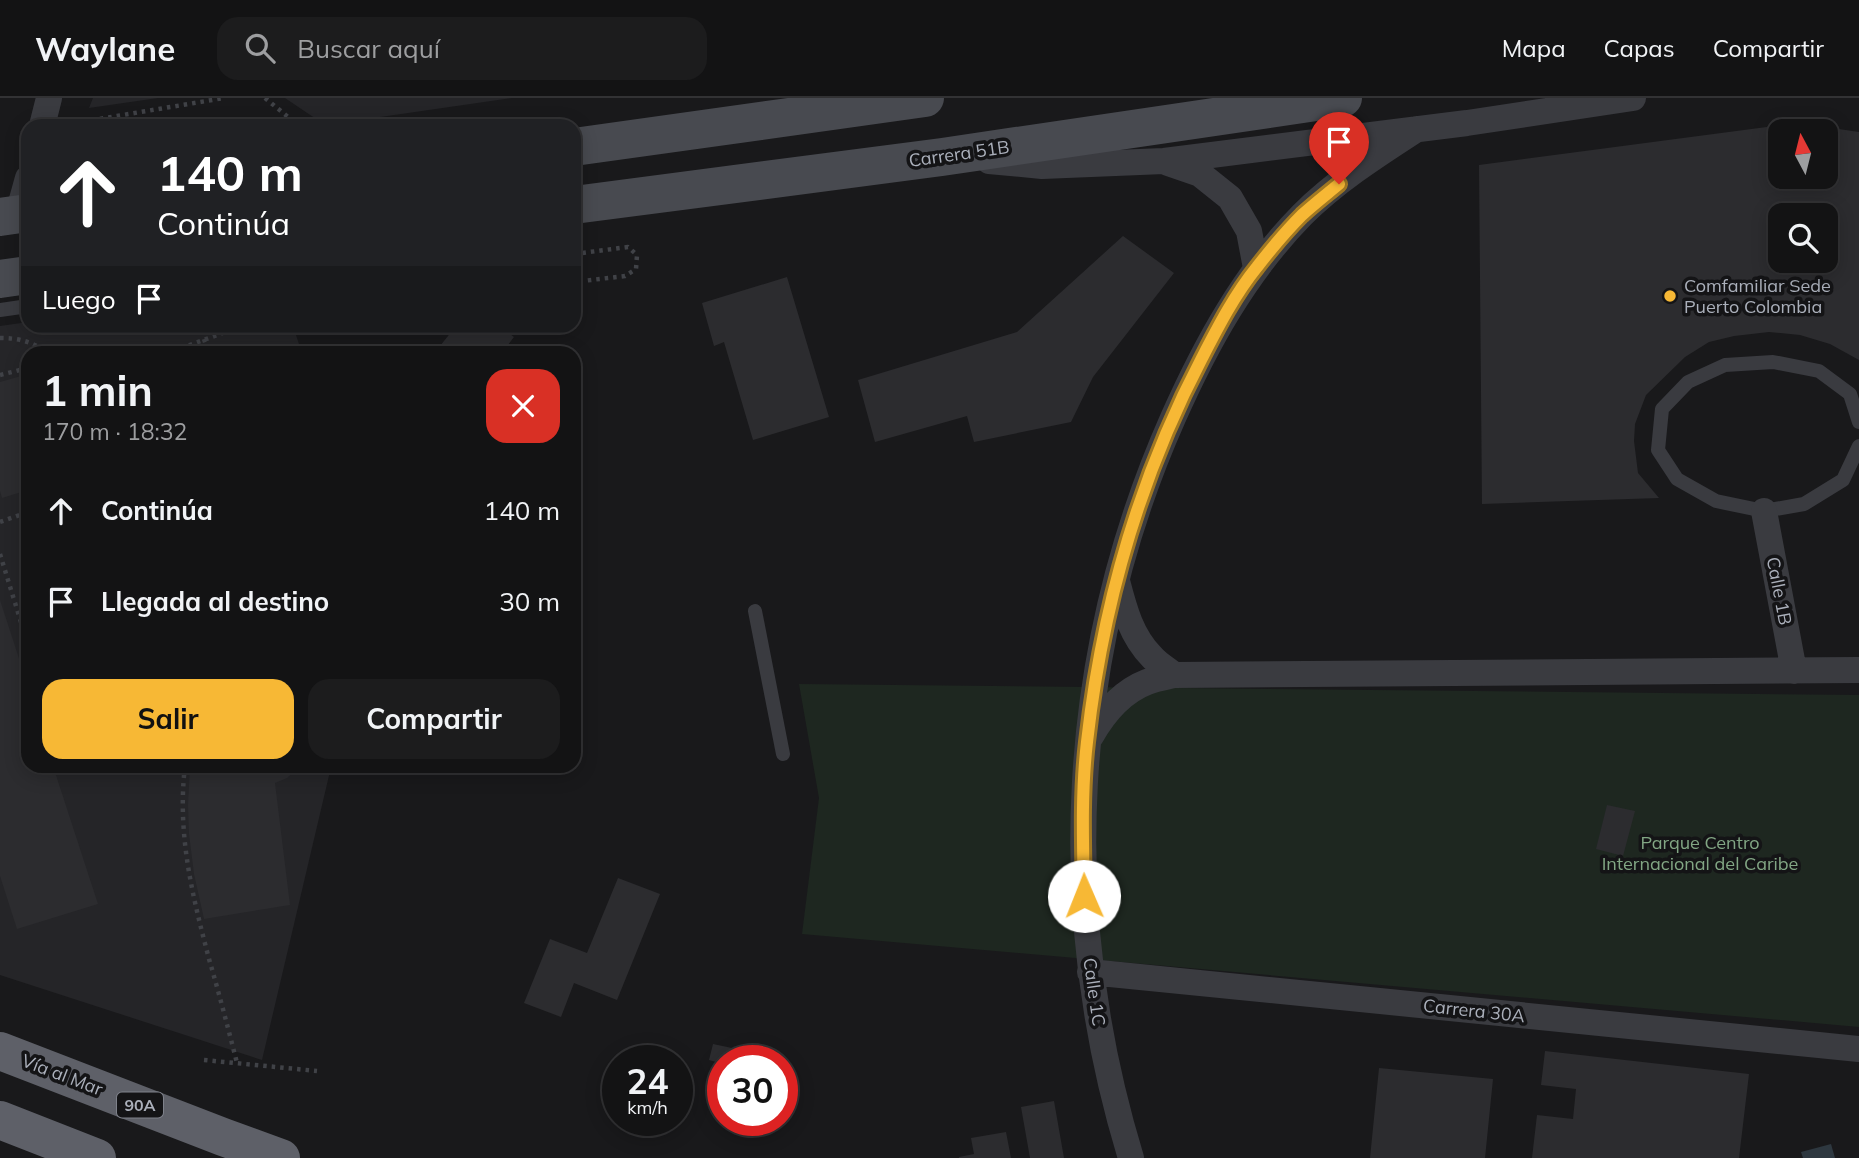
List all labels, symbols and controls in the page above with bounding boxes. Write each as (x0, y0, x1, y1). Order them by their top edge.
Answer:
search box (217, 17, 707, 80)
text: Waylane (35, 28, 175, 69)
icon: search (241, 29, 279, 67)
text: Buscar aquí (297, 32, 440, 65)
text: Mapa (1502, 33, 1566, 63)
text: Capas (1604, 33, 1675, 63)
text: Compartir (1713, 33, 1824, 63)
pin (1309, 112, 1369, 184)
north arrow (1768, 119, 1838, 189)
map controls (1768, 119, 1838, 273)
icon: arrive (1320, 123, 1358, 161)
street label: Carrera 51B (907, 135, 1011, 172)
text: 140 m (157, 142, 303, 203)
icon: ahead (42, 147, 133, 238)
text: Continúa (157, 203, 290, 243)
button: search (1768, 203, 1838, 273)
place label: Comfamiliar Sede Puerto Colombia (1684, 274, 1831, 318)
icon: arrive (130, 280, 168, 318)
text: Luego (42, 283, 116, 316)
marker: Comfamiliar Sede Puerto Colombia (1662, 288, 1678, 304)
text: 1 min (42, 364, 153, 417)
button: close (486, 369, 560, 443)
text: 170 m · 18:32 (42, 417, 187, 446)
icon: ahead (42, 492, 80, 530)
text: Continúa (101, 494, 213, 527)
text: 140 m (484, 494, 560, 527)
street label: Calle 1B (1762, 555, 1797, 627)
icon: arrive (42, 583, 80, 621)
text: Llegada al destino (101, 585, 329, 618)
text: 30 m (499, 585, 560, 618)
button: Salir (42, 679, 294, 759)
button: Compartir (308, 679, 560, 759)
park label: Parque Centro Internacional del Caribe (1602, 831, 1798, 875)
position arrow (1047, 859, 1121, 933)
street label: Calle 1C (1078, 956, 1111, 1028)
street label: Carrera 30A (1422, 994, 1526, 1027)
speed limit sign: 30 (707, 1045, 798, 1136)
street label: Vía al Mar (18, 1049, 106, 1101)
text: 24 (626, 1059, 669, 1103)
road number: 90A (117, 1093, 163, 1118)
text: km/h (627, 1096, 668, 1119)

